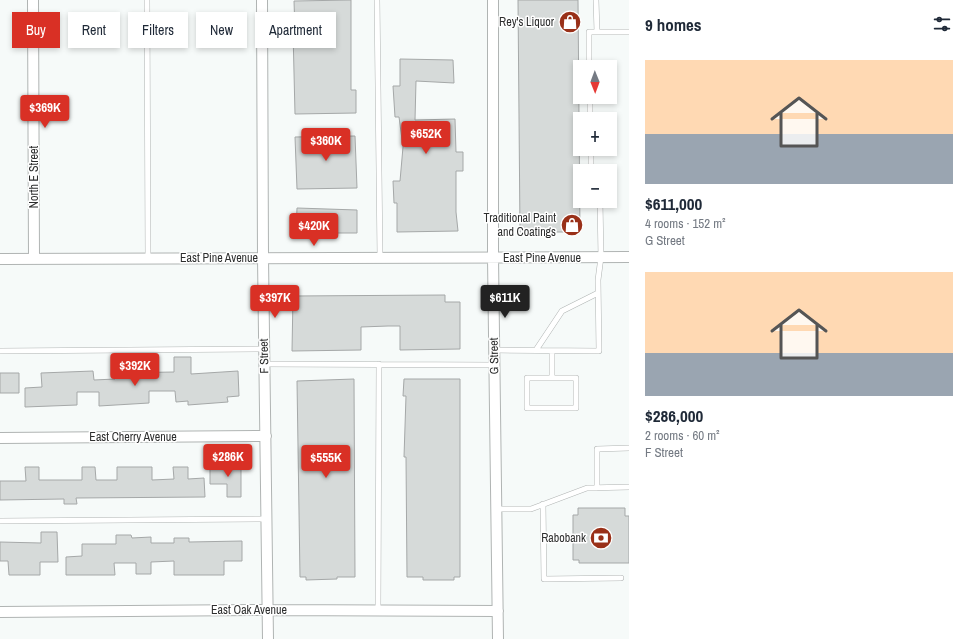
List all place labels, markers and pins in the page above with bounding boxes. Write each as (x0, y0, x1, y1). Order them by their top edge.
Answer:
shop icon: Rey's Liquor (557, 9, 583, 35)
place label: Rey's Liquor (499, 14, 555, 30)
pin: $369K (17, 95, 73, 129)
pin: $652K (398, 121, 454, 155)
pin: $360K (298, 128, 354, 162)
place label: Traditional Paint and Coatings (484, 210, 556, 240)
shop icon: Traditional Paint and Coatings (559, 212, 585, 238)
pin: $420K (286, 213, 342, 247)
pin: $397K (247, 285, 303, 319)
pin: $611K (477, 285, 533, 319)
pin: $392K (107, 353, 163, 387)
pin: $286K (200, 444, 256, 478)
pin: $555K (298, 445, 354, 479)
bank icon: Rabobank (588, 525, 614, 551)
place label: Rabobank (541, 530, 586, 546)

